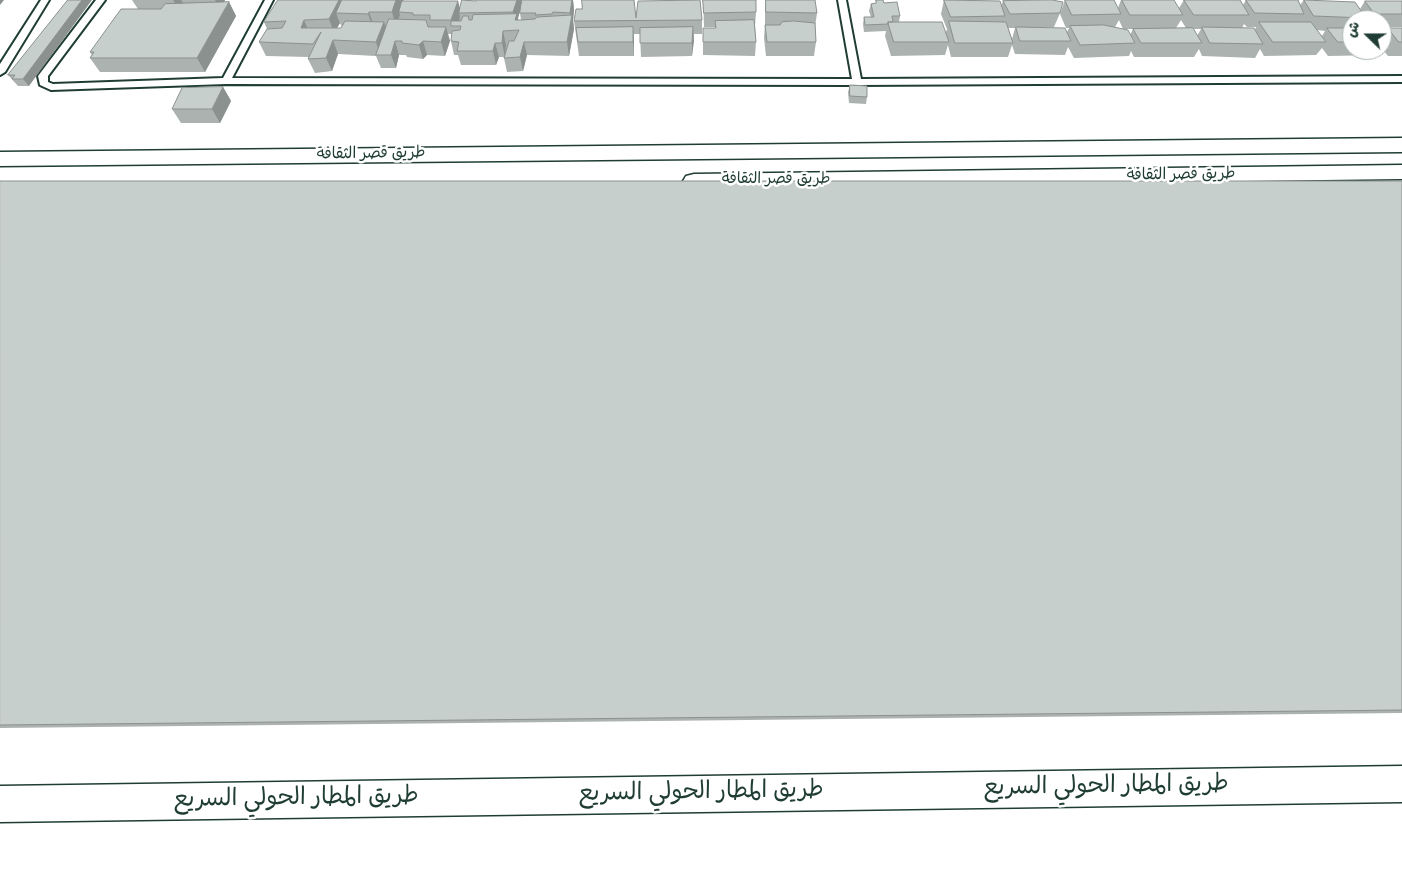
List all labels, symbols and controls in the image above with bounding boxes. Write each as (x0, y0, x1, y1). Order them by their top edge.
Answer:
north arrow (1342, 10, 1392, 60)
text: ش (1341, 18, 1366, 41)
street label: طريق قصر الثقافة (316, 144, 426, 166)
street label: طريق قصر الثقافة (1126, 165, 1236, 187)
street label: طريق قصر الثقافة (722, 170, 830, 190)
street label: طريق المطار الحولي السريع (983, 771, 1229, 805)
street label: طريق المطار الحولي السريع (578, 777, 824, 811)
street label: طريق المطار الحولي السريع (173, 783, 419, 817)

